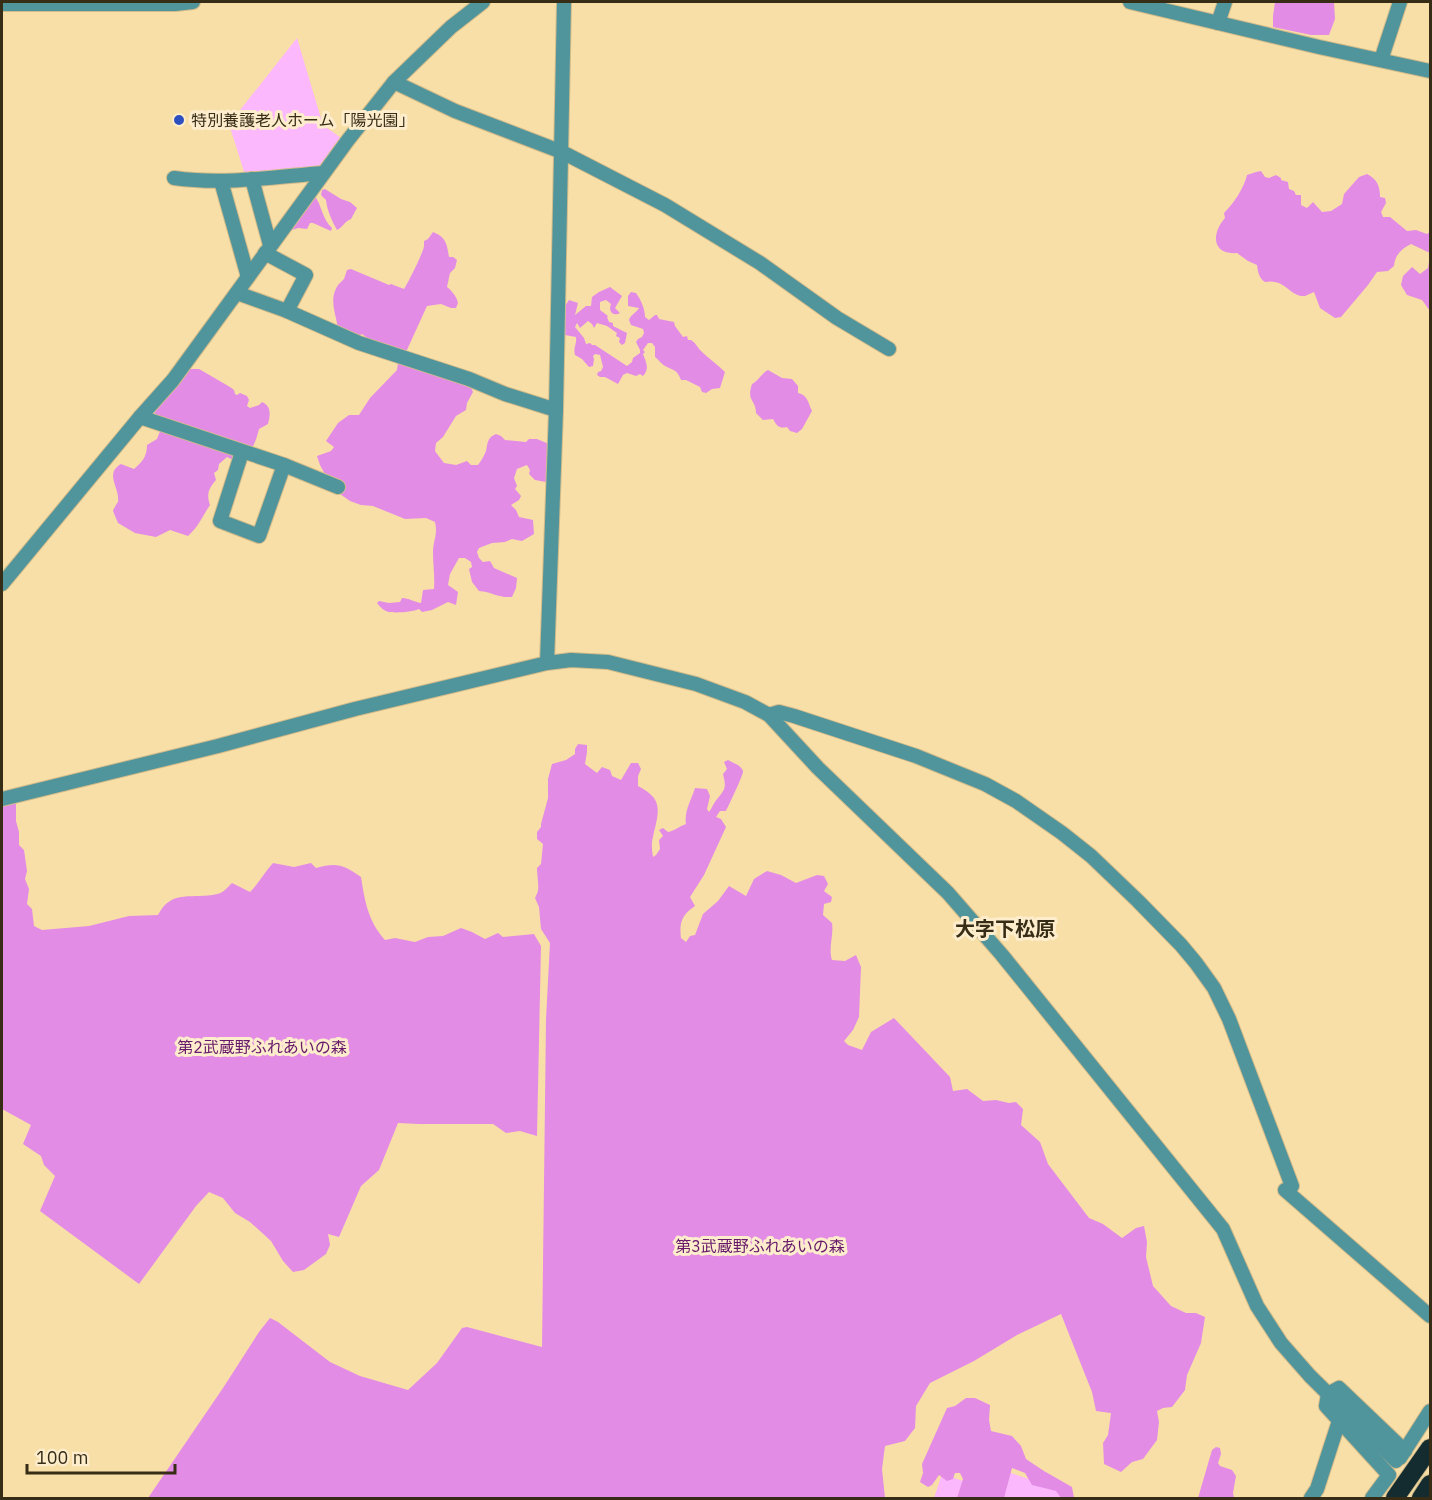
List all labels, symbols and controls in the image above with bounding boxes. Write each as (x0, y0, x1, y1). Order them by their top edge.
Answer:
place label: 特別養護老人ホーム「陽光園」 (191, 110, 415, 130)
marker: 特別養護老人ホーム「陽光園」 (172, 113, 186, 127)
district label: 大字下松原 (955, 915, 1055, 942)
park label: 第2武蔵野ふれあいの森 (177, 1037, 347, 1057)
park label: 第3武蔵野ふれあいの森 (675, 1236, 845, 1256)
scale bar (27, 1437, 176, 1475)
text: 100 m (36, 1446, 88, 1469)

